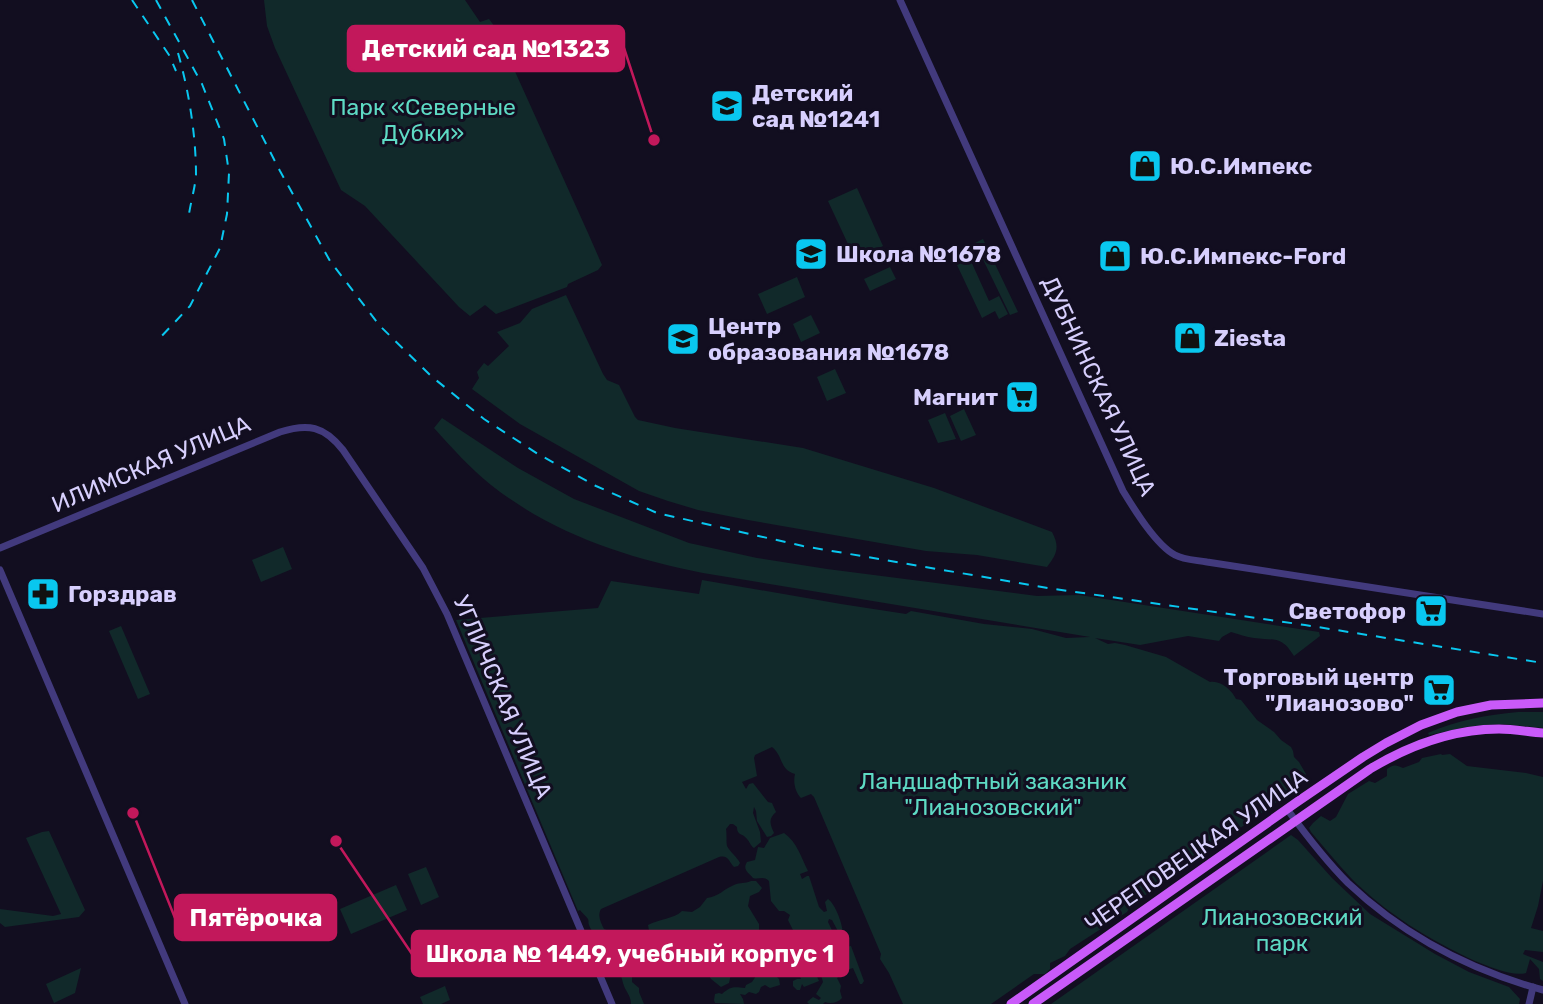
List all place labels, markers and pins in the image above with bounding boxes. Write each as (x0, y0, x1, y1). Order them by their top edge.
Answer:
callout: Детский сад №1323 (348, 26, 624, 71)
place label: Детский сад №1241 (752, 79, 880, 133)
school or university icon: Детский сад №1241 (708, 87, 746, 125)
shop icon: Ю.С.Импекс (1126, 147, 1164, 185)
place label: Ю.С.Импекс (1170, 152, 1312, 180)
school or university icon: Школа №1678 (792, 235, 830, 273)
shop icon: Ю.С.Импекс-Ford (1096, 237, 1134, 275)
place label: Школа №1678 (836, 240, 1001, 268)
place label: Ю.С.Импекс-Ford (1140, 242, 1346, 270)
place label: Центр образования №1678 (708, 312, 949, 366)
shop icon: Ziesta (1171, 319, 1209, 357)
school or university icon: Центр образования №1678 (664, 320, 702, 358)
place label: Ziesta (1214, 324, 1286, 352)
supermarket icon: Магнит (1003, 378, 1041, 416)
place label: Магнит (913, 383, 998, 411)
pharmacy icon: Горздрав (24, 575, 62, 613)
place label: Горздрав (68, 580, 177, 608)
supermarket icon: Светофор (1412, 592, 1450, 630)
place label: Светофор (1288, 597, 1406, 625)
place label: Торговый центр "Лианозово" (1224, 663, 1414, 717)
supermarket icon: Торговый центр "Лианозово" (1420, 671, 1458, 709)
callout: Пятёрочка (175, 895, 336, 940)
callout: Школа № 1449, учебный корпус 1 (412, 931, 848, 976)

